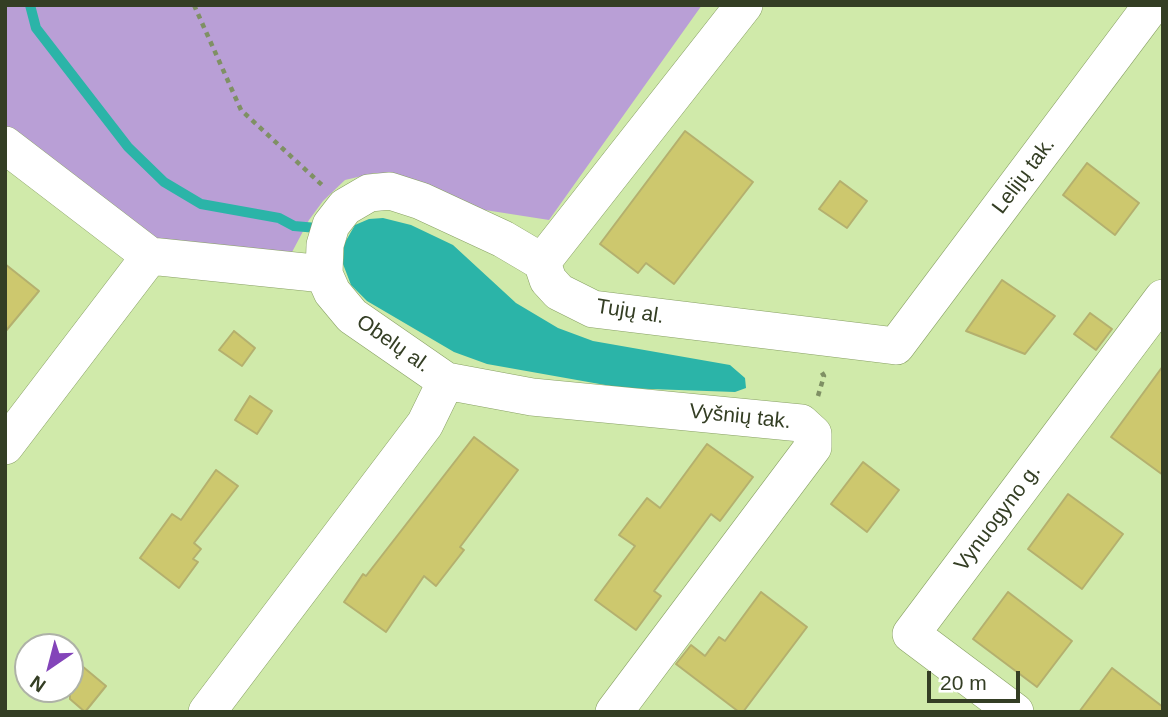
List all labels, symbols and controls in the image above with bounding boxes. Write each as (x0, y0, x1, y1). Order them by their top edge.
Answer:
street label: Lelijų tak. (987, 133, 1061, 219)
street label: Tujų al. (594, 294, 666, 330)
street label: Obelų al. (351, 310, 435, 378)
street label: Vyšnių tak. (688, 399, 792, 435)
street label: Vynuogyno g. (950, 459, 1046, 577)
north arrow (14, 633, 84, 703)
scale bar (930, 658, 1023, 702)
text: N (26, 671, 49, 697)
text: 20 m (940, 671, 987, 694)

